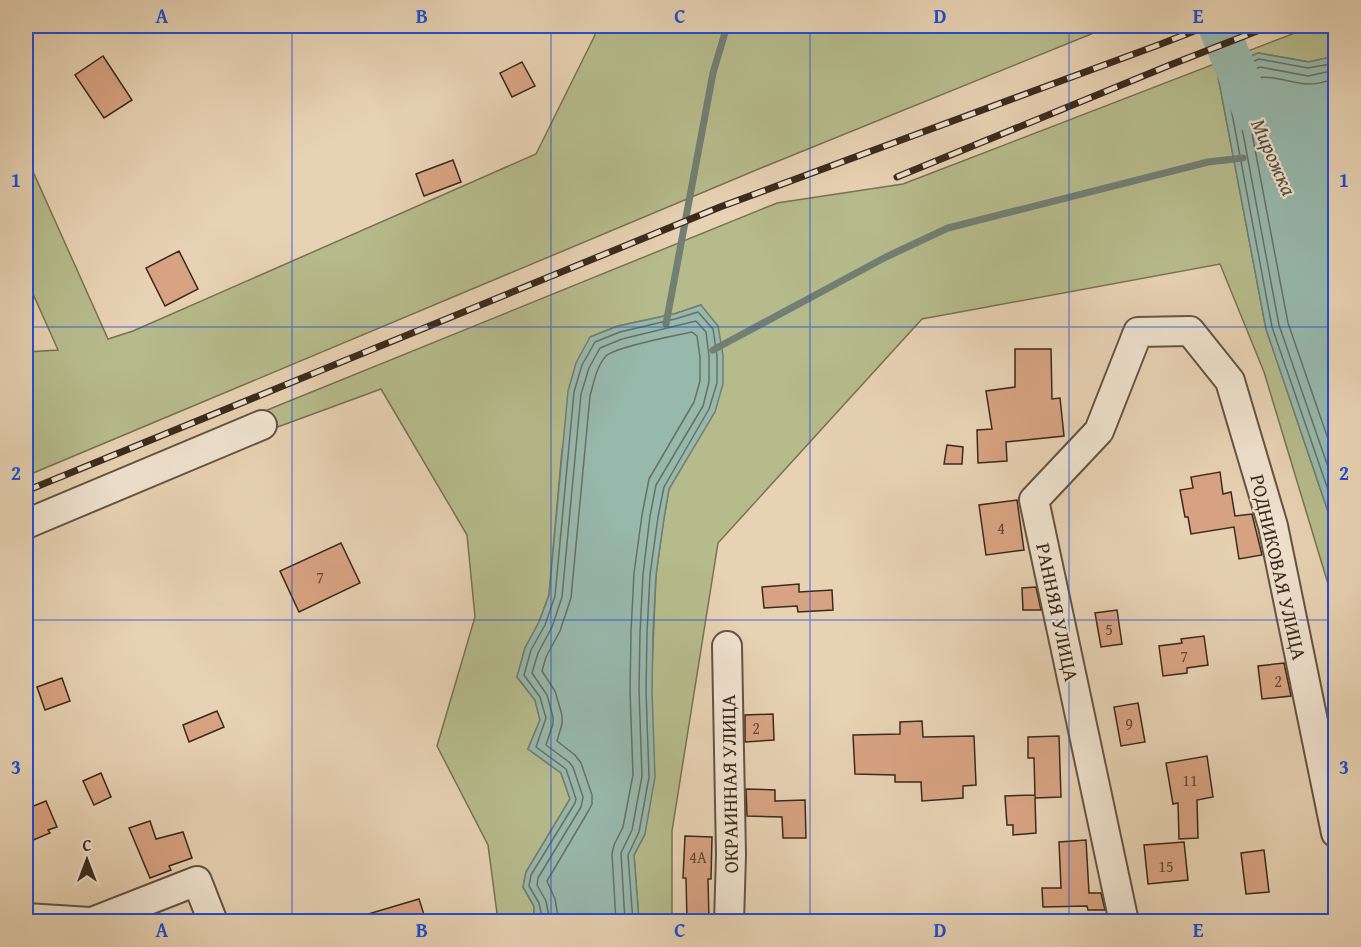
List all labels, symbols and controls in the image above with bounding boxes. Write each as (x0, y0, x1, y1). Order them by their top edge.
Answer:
text: A (156, 1, 169, 30)
text: B (416, 1, 428, 30)
text: C (674, 1, 686, 30)
text: D (933, 1, 947, 30)
text: E (1193, 1, 1204, 30)
water label: Мирожка (1243, 114, 1305, 201)
text: 1 (11, 165, 21, 194)
text: 1 (1339, 165, 1349, 194)
text: 2 (11, 458, 21, 487)
text: 2 (1339, 458, 1349, 487)
street label: РОДНИКОВАЯ УЛИЦА (1244, 471, 1314, 663)
house number: 4 (997, 516, 1005, 540)
street label: РАННЯЯ УЛИЦА (1029, 540, 1087, 684)
house number: 7 (316, 565, 324, 589)
house number: 5 (1105, 617, 1113, 641)
house number: 7 (1180, 644, 1188, 668)
house number: 2 (1274, 669, 1282, 693)
street label: ОКРАИННАЯ УЛИЦА (713, 694, 745, 874)
house number: 9 (1125, 712, 1133, 736)
house number: 2 (752, 716, 760, 740)
text: 3 (11, 752, 21, 781)
text: 3 (1339, 752, 1349, 781)
house number: 11 (1182, 768, 1198, 792)
north arrow (57, 830, 117, 890)
text: С (82, 833, 92, 857)
house number: 4А (689, 845, 707, 869)
house number: 15 (1158, 854, 1174, 878)
text: A (156, 915, 169, 944)
text: B (416, 915, 428, 944)
text: C (674, 915, 686, 944)
text: D (933, 915, 947, 944)
text: E (1193, 915, 1204, 944)

